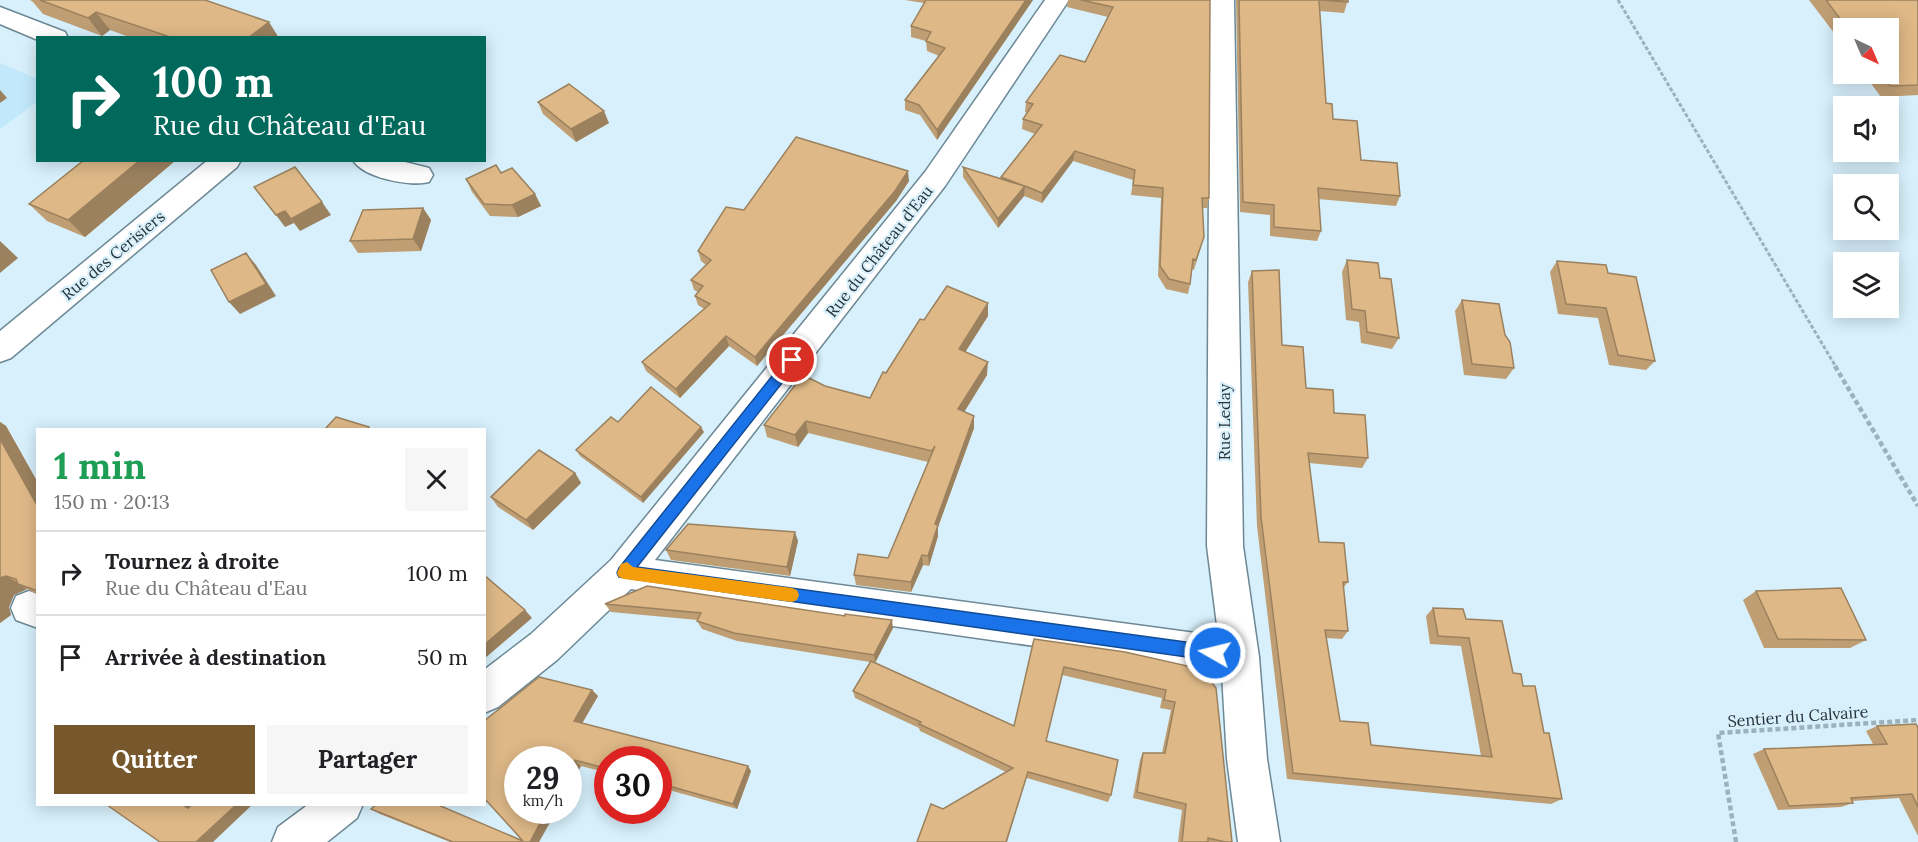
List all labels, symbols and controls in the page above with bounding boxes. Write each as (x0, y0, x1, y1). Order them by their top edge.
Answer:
north arrow (1833, 18, 1899, 84)
map controls (1833, 18, 1899, 318)
text: 100 m (153, 55, 273, 109)
icon: right (54, 60, 132, 138)
button: sound (1833, 96, 1899, 162)
text: Rue du Château d'Eau (153, 108, 426, 142)
button: search (1833, 174, 1899, 240)
street label: Rue du Château d'Eau (821, 181, 937, 321)
street label: Rue des Cerisiers (57, 206, 169, 304)
button: layers (1833, 252, 1899, 318)
pin (766, 334, 817, 385)
icon: arrive (775, 343, 808, 376)
street label: Rue Leday (1214, 383, 1234, 460)
text: 1 min (54, 443, 146, 489)
button: close (405, 448, 468, 511)
text: 150 m · 20:13 (54, 489, 170, 514)
text: Tournez à droite (105, 547, 279, 575)
icon: right (54, 557, 87, 590)
text: 100 m (407, 559, 468, 587)
text: Rue du Château d'Eau (105, 575, 308, 600)
position arrow (1183, 621, 1247, 685)
icon: arrive (54, 641, 87, 674)
text: Arrivée à destination (105, 643, 326, 671)
text: 50 m (417, 643, 468, 671)
street label: Sentier du Calvaire (1727, 701, 1869, 731)
button: Quitter (54, 725, 255, 794)
button: Partager (267, 725, 468, 794)
speed limit sign: 30 (594, 746, 672, 824)
text: 29 (526, 759, 560, 797)
text: km/h (523, 791, 563, 810)

